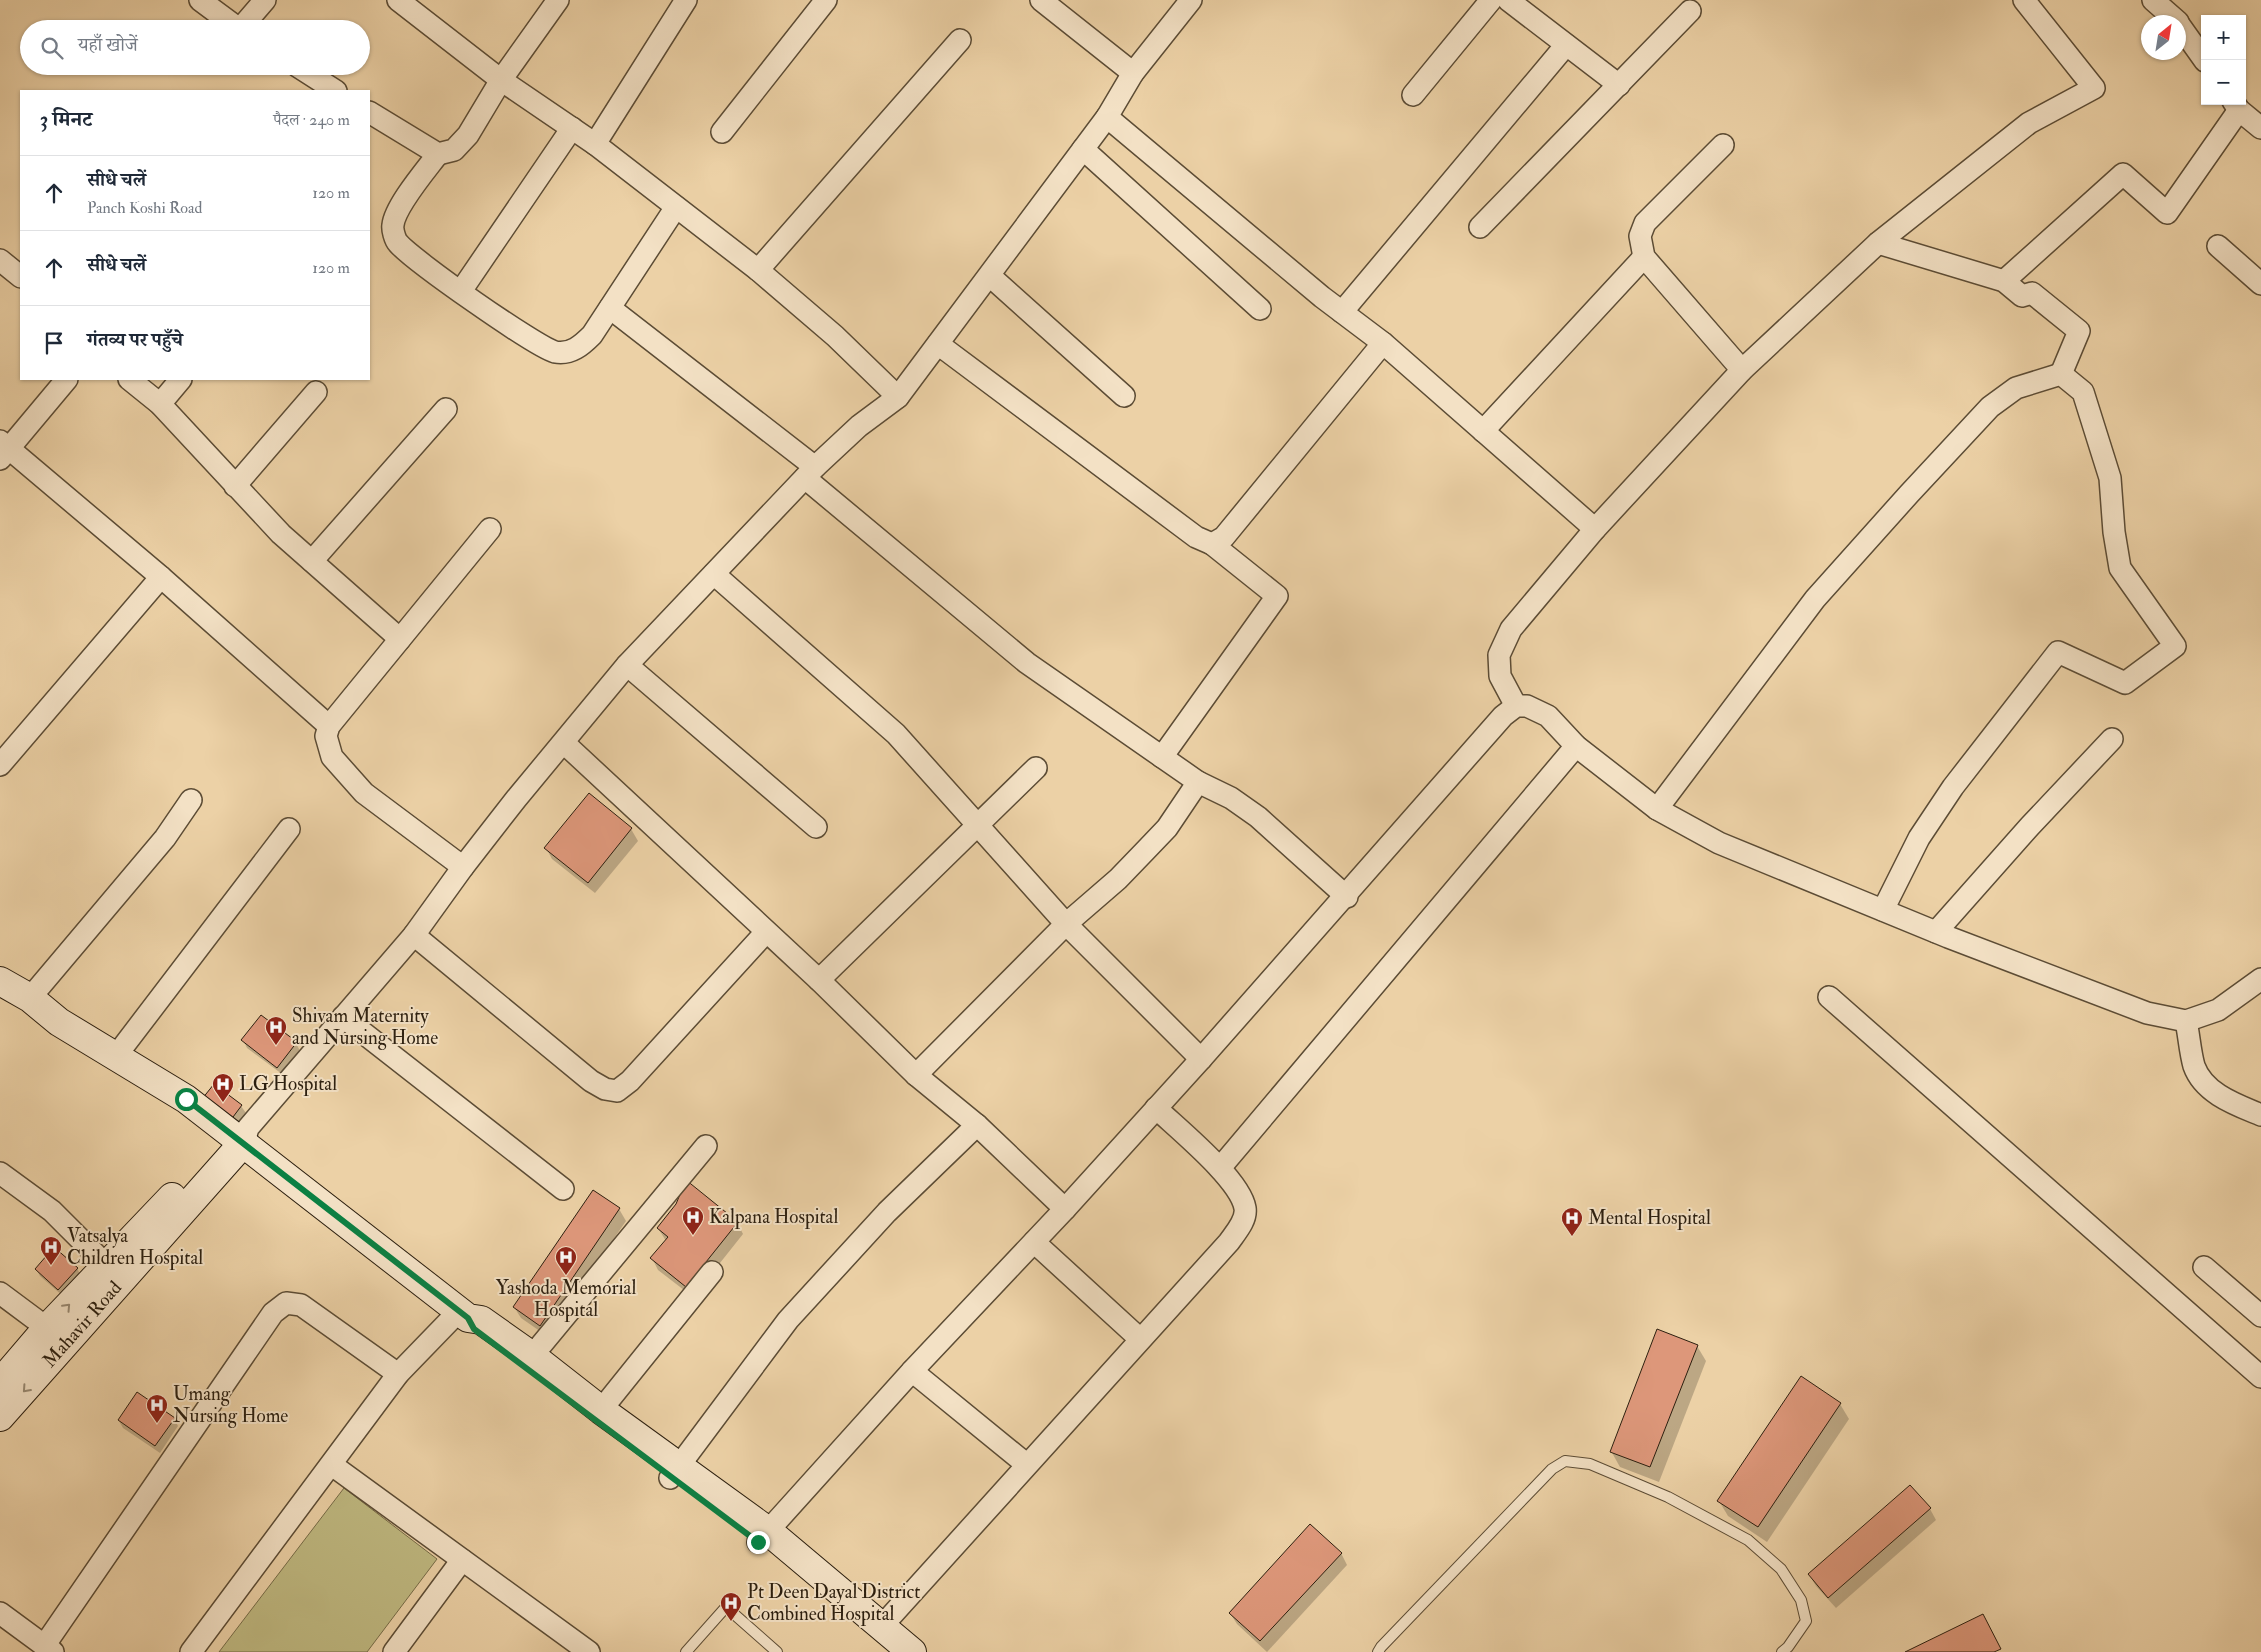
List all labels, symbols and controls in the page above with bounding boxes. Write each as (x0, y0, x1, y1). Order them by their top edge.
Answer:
north arrow (2141, 15, 2186, 60)
map controls (2201, 15, 2246, 105)
button: + (2201, 15, 2246, 60)
search box (20, 20, 370, 75)
text: यहाँ खोजें (78, 33, 138, 57)
icon: search (38, 34, 66, 62)
button: − (2201, 60, 2246, 105)
text: 3 मिनट (40, 106, 92, 133)
text: पैदल · 240 m (273, 110, 350, 130)
text: सीधे चलें (87, 168, 146, 192)
icon: ahead (40, 179, 68, 207)
text: 120 m (312, 183, 350, 203)
text: Panch Koshi Road (87, 198, 202, 218)
text: सीधे चलें (87, 253, 146, 277)
icon: ahead (40, 254, 68, 282)
text: 120 m (312, 258, 350, 278)
text: गंतव्य पर पहुँचे (87, 328, 183, 352)
icon: arrive (40, 329, 68, 357)
place label: Shivam Maternity and Nursing Home (292, 1004, 438, 1050)
hospital icon: Shivam Maternity and Nursing Home (264, 1015, 288, 1046)
hospital icon: LG Hospital (211, 1072, 235, 1103)
place label: LG Hospital (239, 1072, 337, 1097)
route start (175, 1088, 198, 1111)
hospital icon: Kalpana Hospital (681, 1205, 705, 1236)
place label: Kalpana Hospital (709, 1205, 838, 1230)
hospital icon: Mental Hospital (1560, 1206, 1584, 1237)
place label: Mental Hospital (1588, 1206, 1711, 1231)
place label: Vatsalya Children Hospital (67, 1224, 203, 1271)
hospital icon: Vatsalya Children Hospital (39, 1235, 63, 1266)
hospital icon: Yashoda Memorial Hospital (554, 1245, 578, 1276)
street label: Mahavir Road (38, 1276, 127, 1372)
place label: Yashoda Memorial Hospital (496, 1276, 636, 1323)
one-way arrow (61, 1304, 70, 1313)
place label: Umang Nursing Home (173, 1382, 288, 1428)
one-way arrow (23, 1383, 32, 1392)
hospital icon: Umang Nursing Home (145, 1393, 169, 1424)
route end (747, 1531, 770, 1554)
place label: Pt Deen Dayal District Combined Hospital (747, 1580, 920, 1627)
hospital icon: Pt Deen Dayal District Combined Hospital (719, 1591, 743, 1622)

